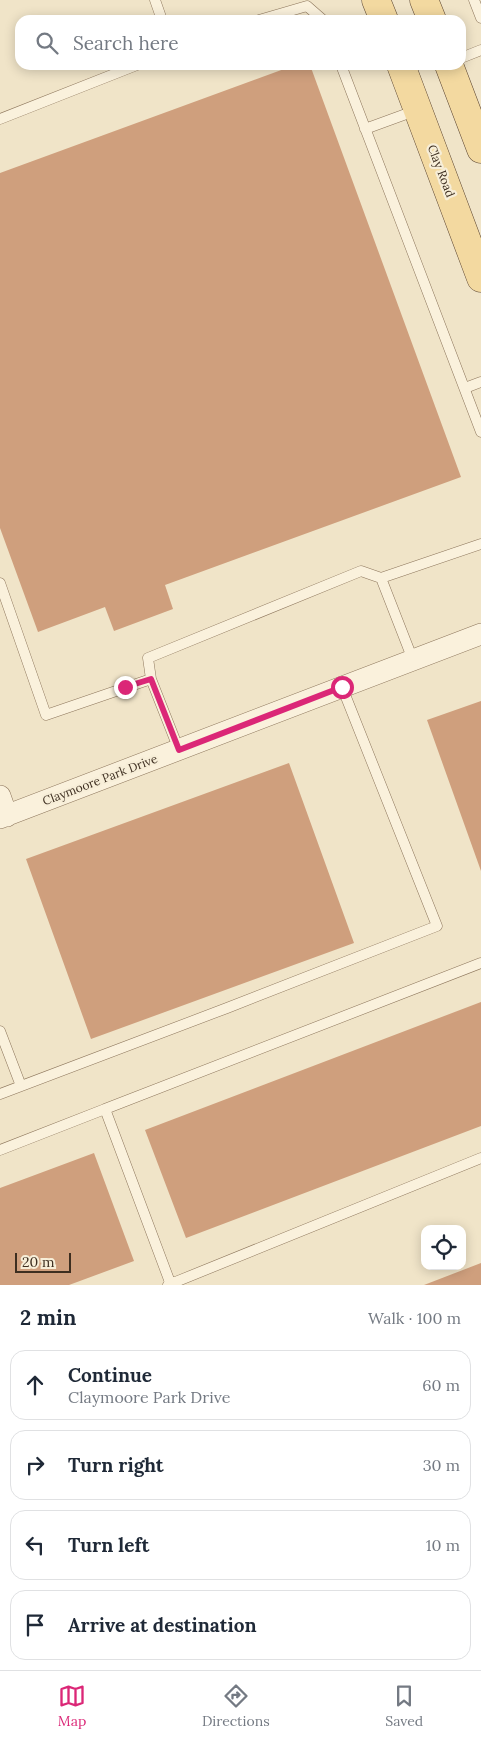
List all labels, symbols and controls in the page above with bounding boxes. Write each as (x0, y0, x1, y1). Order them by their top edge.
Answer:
search box (15, 15, 466, 70)
icon: search (33, 29, 61, 57)
text: Search here (73, 31, 179, 55)
street label: Clay Road (425, 142, 458, 199)
route end (114, 676, 137, 699)
route start (331, 676, 354, 699)
street label: Claymoore Park Drive (40, 751, 160, 808)
map controls (421, 1225, 466, 1270)
button: locate (421, 1225, 466, 1270)
scale bar (15, 1250, 71, 1273)
text: 20 m (22, 1253, 54, 1271)
text: 2 min (20, 1304, 76, 1331)
text: Walk · 100 m (368, 1308, 461, 1328)
text: Continue (68, 1363, 152, 1387)
icon: ahead (21, 1371, 49, 1399)
text: 60 m (422, 1375, 460, 1395)
text: Claymoore Park Drive (68, 1387, 230, 1407)
icon: right (21, 1451, 49, 1479)
text: Turn right (68, 1453, 164, 1477)
text: 30 m (423, 1455, 460, 1475)
icon: left (21, 1531, 49, 1559)
text: Turn left (68, 1533, 149, 1557)
text: 10 m (426, 1535, 460, 1555)
icon: arrive (21, 1611, 49, 1639)
text: Arrive at destination (68, 1613, 257, 1637)
tab: Map (58, 1682, 86, 1730)
tab: Directions (202, 1682, 270, 1730)
tab: Saved (385, 1682, 423, 1730)

